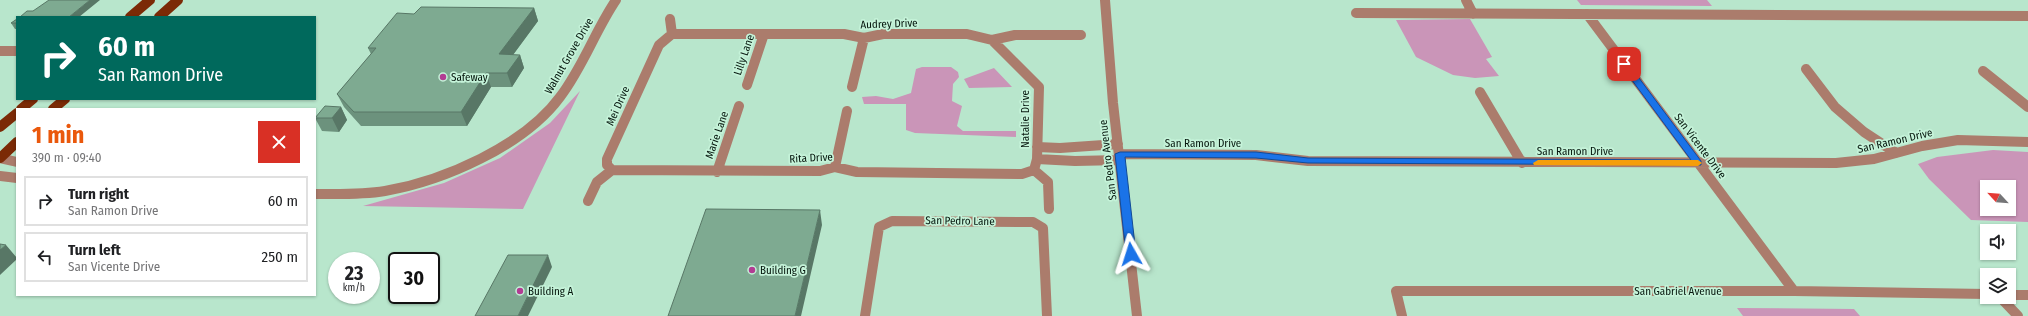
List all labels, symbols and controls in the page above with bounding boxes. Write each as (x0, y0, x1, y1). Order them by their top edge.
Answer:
street label: Walnut Grove Drive (542, 16, 596, 96)
street label: Audrey Drive (860, 17, 918, 31)
text: 60 m (98, 30, 155, 63)
icon: right (32, 32, 84, 84)
street label: Lilly Lane (731, 33, 757, 77)
pin (1607, 47, 1641, 81)
icon: arrive (1613, 53, 1635, 75)
text: San Ramon Drive (98, 64, 223, 86)
place label: Safeway (451, 71, 488, 84)
marker: Safeway (438, 72, 448, 82)
street label: Mei Drive (604, 84, 632, 128)
street label: Natalie Drive (1019, 90, 1032, 148)
street label: Marie Lane (703, 110, 731, 160)
street label: San Vicente Drive (1671, 111, 1729, 181)
street label: San Pedro Avenue (1097, 119, 1119, 201)
text: 1 min (32, 121, 84, 149)
button: close (258, 121, 300, 163)
street label: San Ramon Drive (1856, 126, 1934, 156)
street label: San Ramon Drive (1165, 137, 1241, 150)
street label: San Ramon Drive (1537, 145, 1613, 158)
text: 390 m · 09:40 (32, 150, 101, 165)
street label: Rita Drive (789, 150, 833, 166)
north arrow (1980, 180, 2016, 216)
map controls (1980, 180, 2016, 304)
text: Turn right (68, 185, 129, 203)
icon: right (34, 190, 56, 212)
text: 60 m (268, 192, 298, 210)
text: San Ramon Drive (68, 203, 158, 218)
street label: San Pedro Lane (925, 214, 995, 228)
button: sound (1980, 224, 2016, 260)
position arrow (1110, 233, 1152, 275)
text: Turn left (68, 241, 121, 259)
icon: left (34, 246, 56, 268)
text: 250 m (262, 248, 298, 266)
speed limit sign: 30 (388, 252, 440, 304)
text: San Vicente Drive (68, 259, 160, 274)
text: 23 (345, 261, 363, 285)
place label: Building G (760, 264, 806, 277)
marker: Building G (747, 265, 757, 275)
button: layers (1980, 268, 2016, 304)
text: km/h (343, 282, 365, 294)
place label: Building A (528, 285, 574, 298)
street label: San Gabriel Avenue (1634, 285, 1722, 298)
marker: Building A (515, 286, 525, 296)

